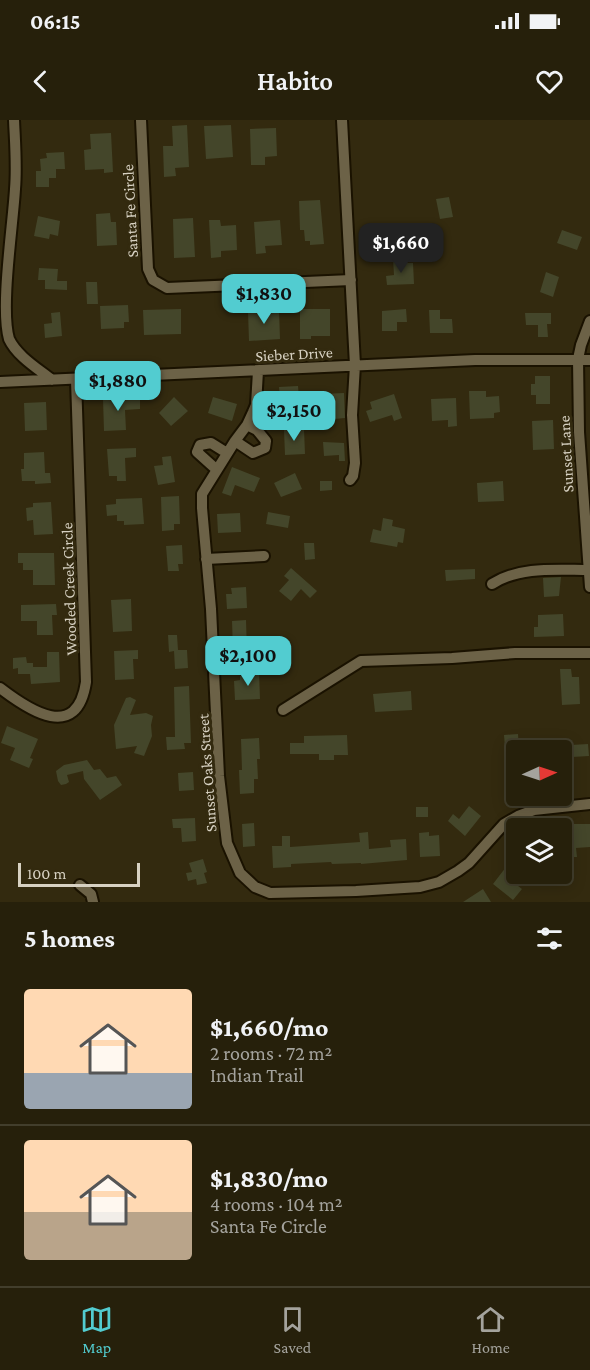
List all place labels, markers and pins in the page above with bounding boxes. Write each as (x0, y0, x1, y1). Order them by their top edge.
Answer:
pin: $1,660 (352, 223, 450, 274)
pin: $1,830 (215, 274, 313, 325)
pin: $1,880 (69, 361, 167, 412)
pin: $2,150 (245, 391, 343, 442)
pin: $2,100 (199, 636, 297, 687)

